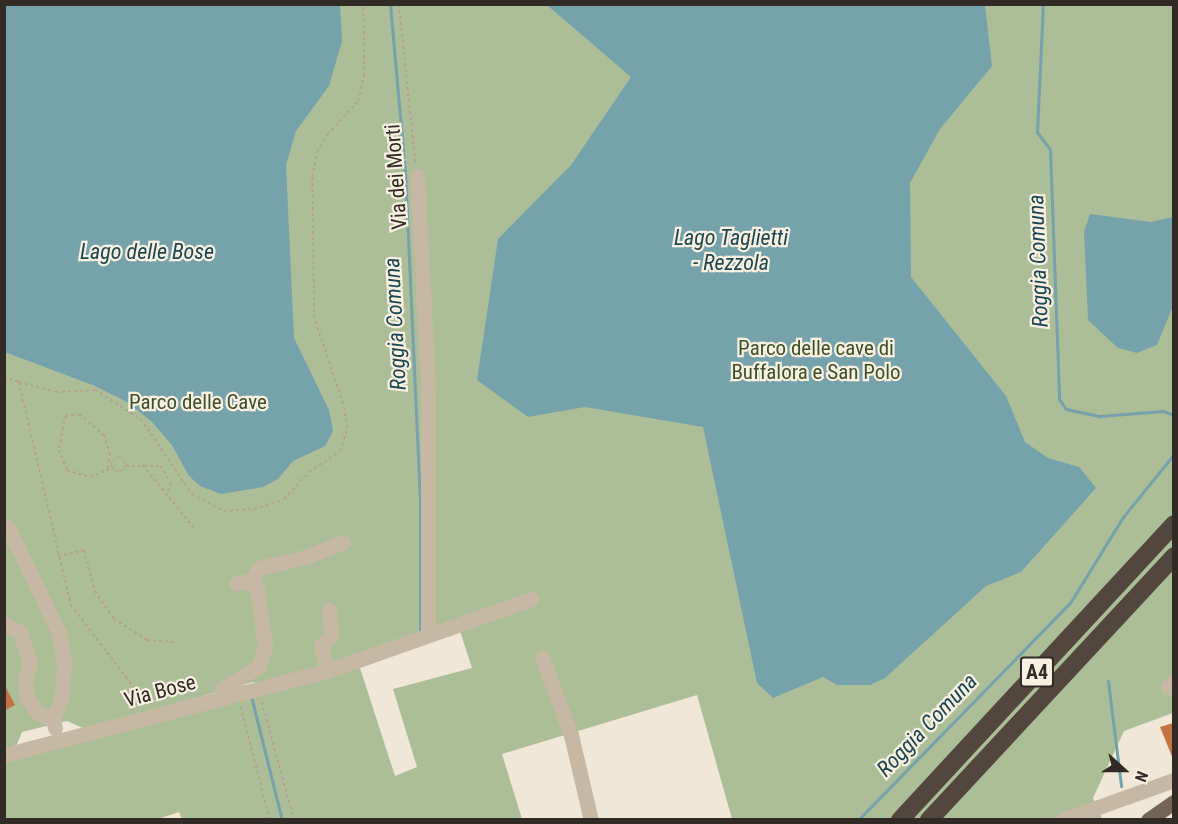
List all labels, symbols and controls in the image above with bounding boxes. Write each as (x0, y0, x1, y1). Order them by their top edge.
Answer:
street label: Via dei Morti (380, 123, 412, 231)
water label: Roggia Comuna (1022, 194, 1054, 328)
water label: Lago Taglietti - Rezzola (674, 224, 788, 276)
water label: Lago delle Bose (80, 239, 214, 265)
water label: Roggia Comuna (378, 257, 412, 391)
park label: Parco delle cave di Buffalora e San Polo (731, 335, 901, 385)
park label: Parco delle Cave (129, 389, 267, 415)
road number: A4 (1019, 655, 1055, 689)
water label: Roggia Comuna (871, 668, 983, 782)
street label: Via Bose (122, 669, 198, 713)
north arrow (1094, 740, 1154, 800)
text: N (1131, 769, 1152, 785)

